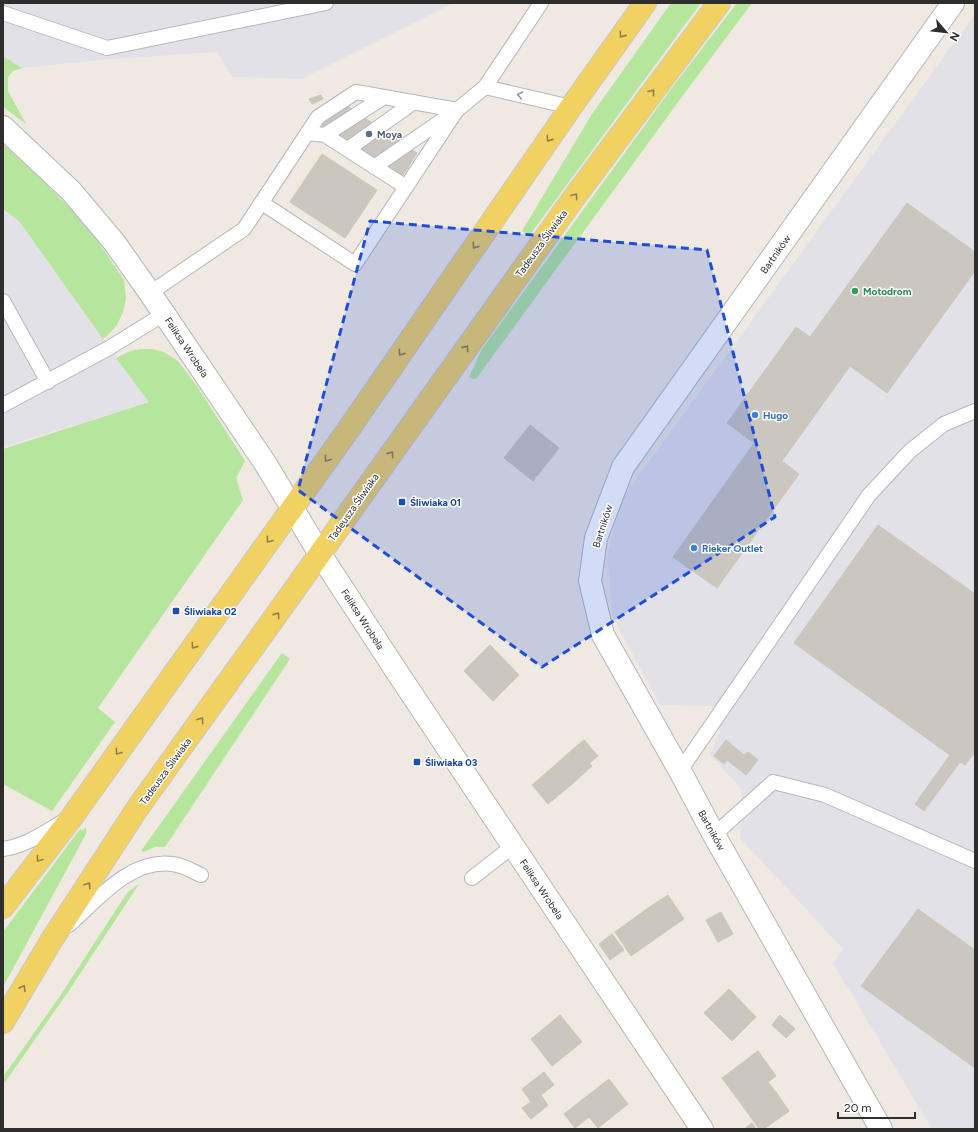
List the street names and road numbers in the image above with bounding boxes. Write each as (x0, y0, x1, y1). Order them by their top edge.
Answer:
street label: Tadeusza Śliwiaka (513, 207, 570, 279)
street label: Bartników (757, 232, 794, 276)
street label: Feliksa Wrobela (162, 315, 211, 380)
street label: Tadeusza Śliwiaka (325, 471, 382, 544)
street label: Bartników (589, 503, 616, 549)
street label: Feliksa Wrobela (338, 586, 387, 652)
street label: Tadeusza Śliwiaka (137, 735, 194, 807)
street label: Bartników (695, 808, 728, 853)
street label: Feliksa Wrobela (517, 857, 566, 922)

